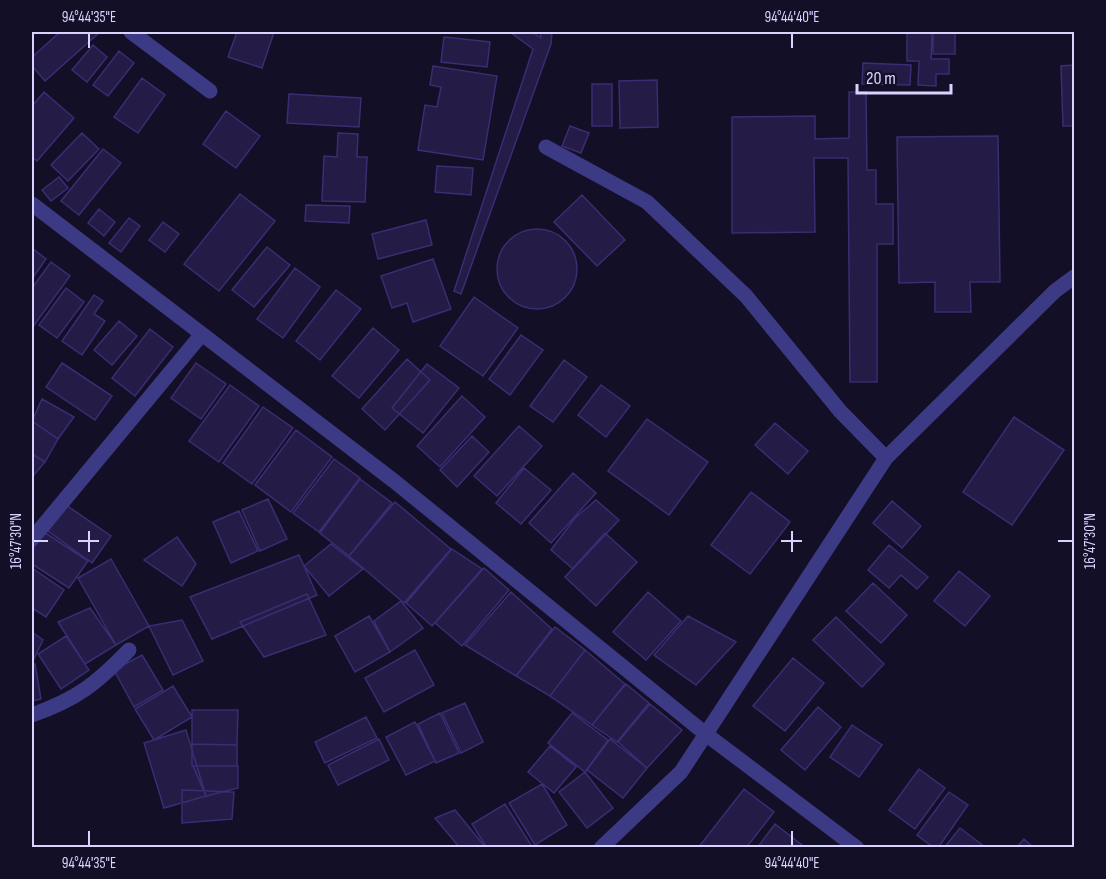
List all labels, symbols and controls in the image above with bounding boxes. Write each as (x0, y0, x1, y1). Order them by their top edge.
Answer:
text: 94°44'35"E (62, 8, 116, 27)
text: 94°44'40"E (765, 8, 819, 27)
scale bar (857, 57, 952, 95)
text: 20 m (866, 68, 896, 89)
text: 16°47'30"N (7, 513, 26, 569)
text: 16°47'30"N (1081, 513, 1100, 569)
text: 94°44'35"E (62, 854, 116, 873)
text: 94°44'40"E (765, 854, 819, 873)

